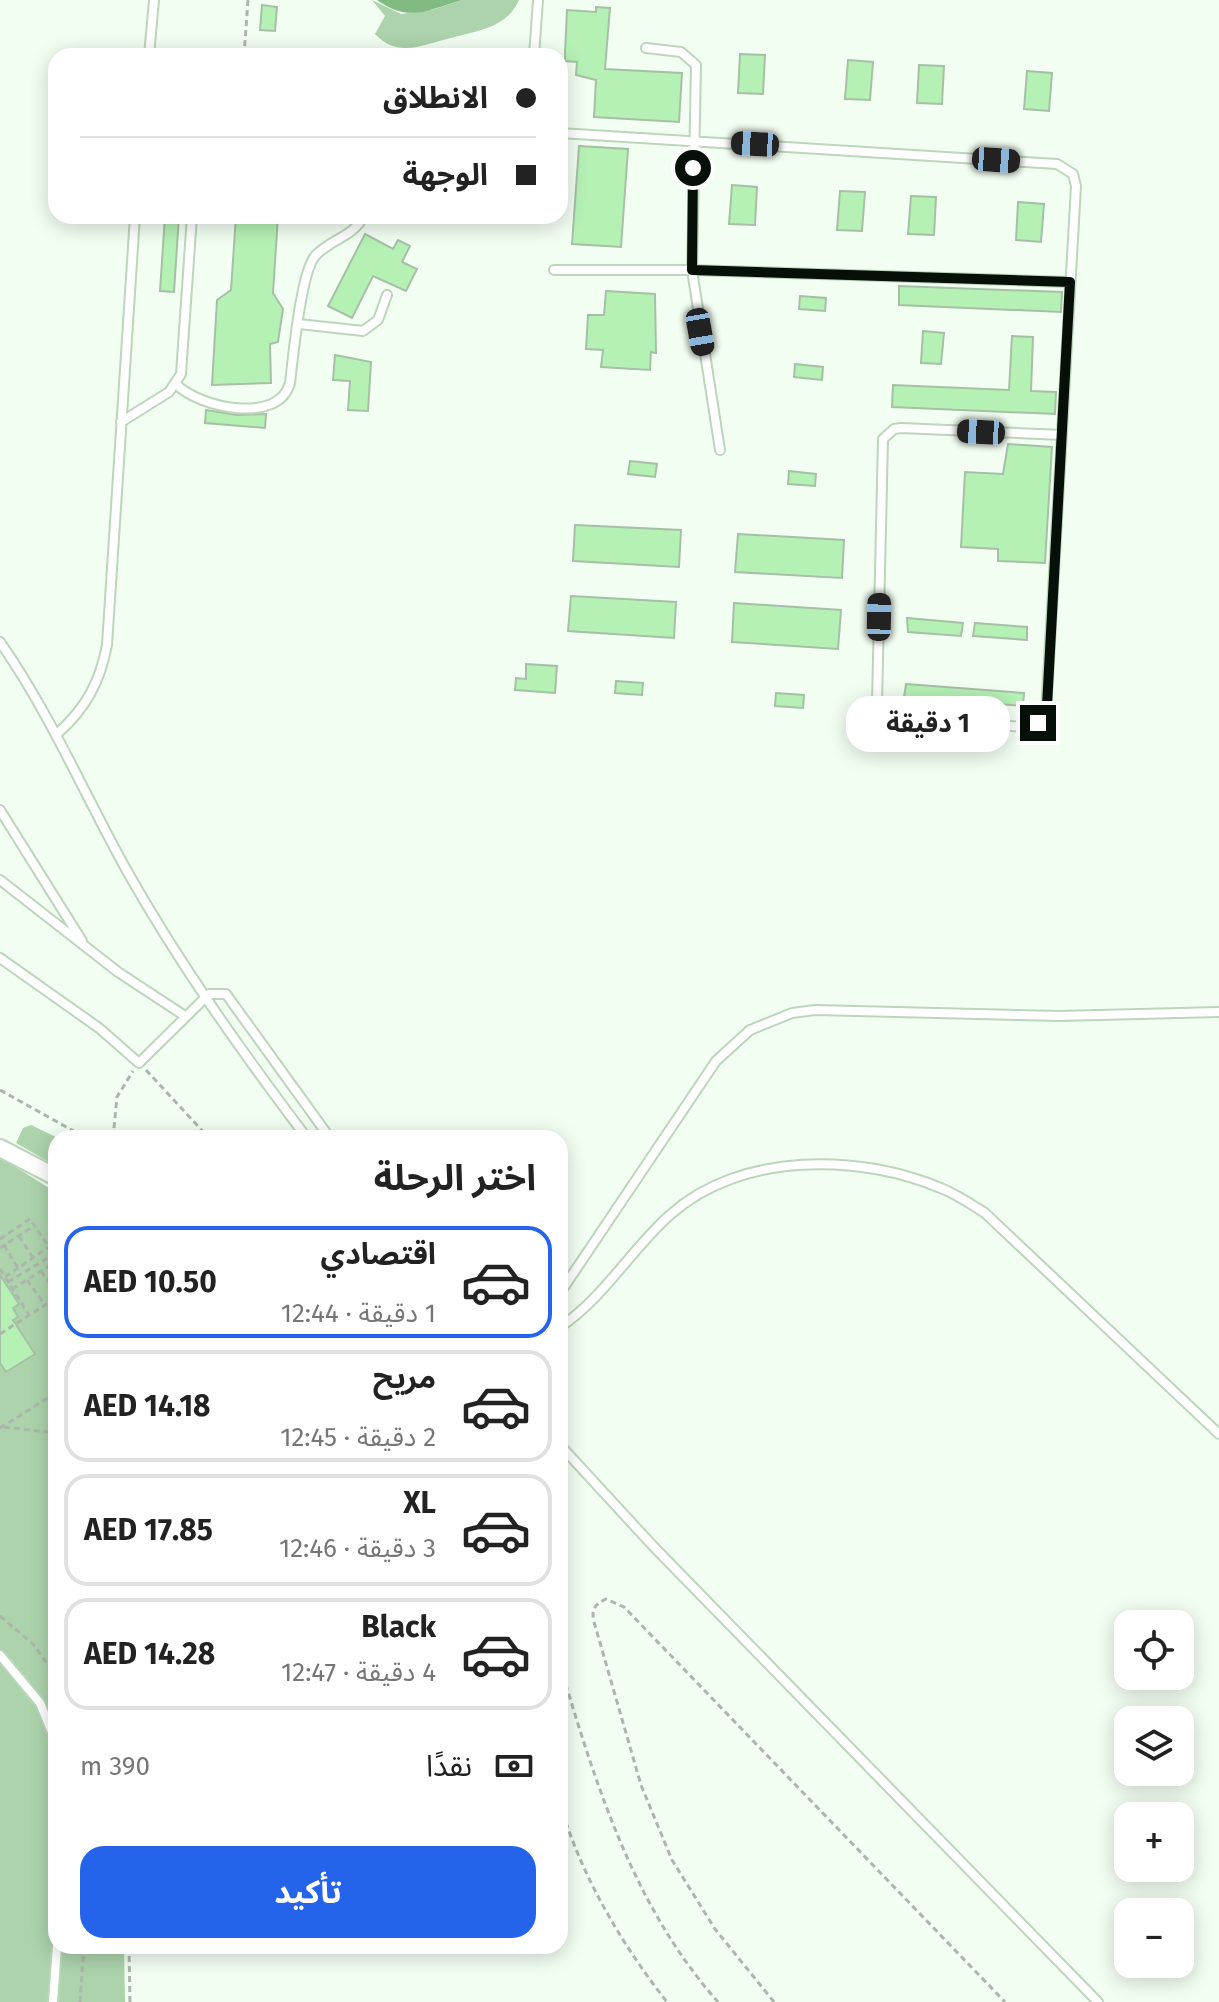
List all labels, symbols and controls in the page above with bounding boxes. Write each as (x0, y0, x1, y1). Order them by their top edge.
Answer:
text: الانطلاق (383, 80, 488, 116)
car (730, 131, 780, 157)
car (971, 146, 1021, 174)
route start (675, 150, 711, 186)
text: الوجهة (403, 157, 488, 193)
car (684, 306, 716, 358)
car (956, 419, 1006, 445)
car (867, 593, 891, 641)
callout: 1 دقيقة (846, 695, 1010, 751)
route end (1020, 705, 1056, 741)
text: 1 دقيقة (886, 708, 970, 739)
text: اختر الرحلة (374, 1156, 536, 1200)
text: اقتصادي (321, 1236, 436, 1272)
icon: car (460, 1246, 532, 1318)
text: AED 10.50 (84, 1264, 217, 1300)
text: 1 دقيقة · 12:44 (281, 1298, 436, 1329)
text: مريح (373, 1360, 436, 1396)
icon: car (460, 1370, 532, 1442)
text: AED 14.18 (84, 1388, 211, 1424)
text: 2 دقيقة · 12:45 (280, 1422, 436, 1453)
text: XL (403, 1485, 436, 1521)
icon: car (460, 1494, 532, 1566)
text: AED 17.85 (84, 1512, 213, 1548)
text: 3 دقيقة · 12:46 (279, 1533, 436, 1564)
text: Black (361, 1609, 436, 1645)
map controls (1114, 1610, 1194, 1978)
button: locate (1114, 1610, 1194, 1690)
icon: car (460, 1618, 532, 1690)
text: AED 14.28 (84, 1636, 215, 1672)
text: 4 دقيقة · 12:47 (281, 1657, 436, 1688)
button: layers (1114, 1706, 1194, 1786)
icon: cash (492, 1744, 536, 1788)
text: نقدًا (426, 1748, 472, 1784)
text: 390 m (80, 1751, 150, 1782)
button: + (1114, 1802, 1194, 1882)
button: تأكيد (80, 1846, 536, 1938)
button: − (1114, 1898, 1194, 1978)

